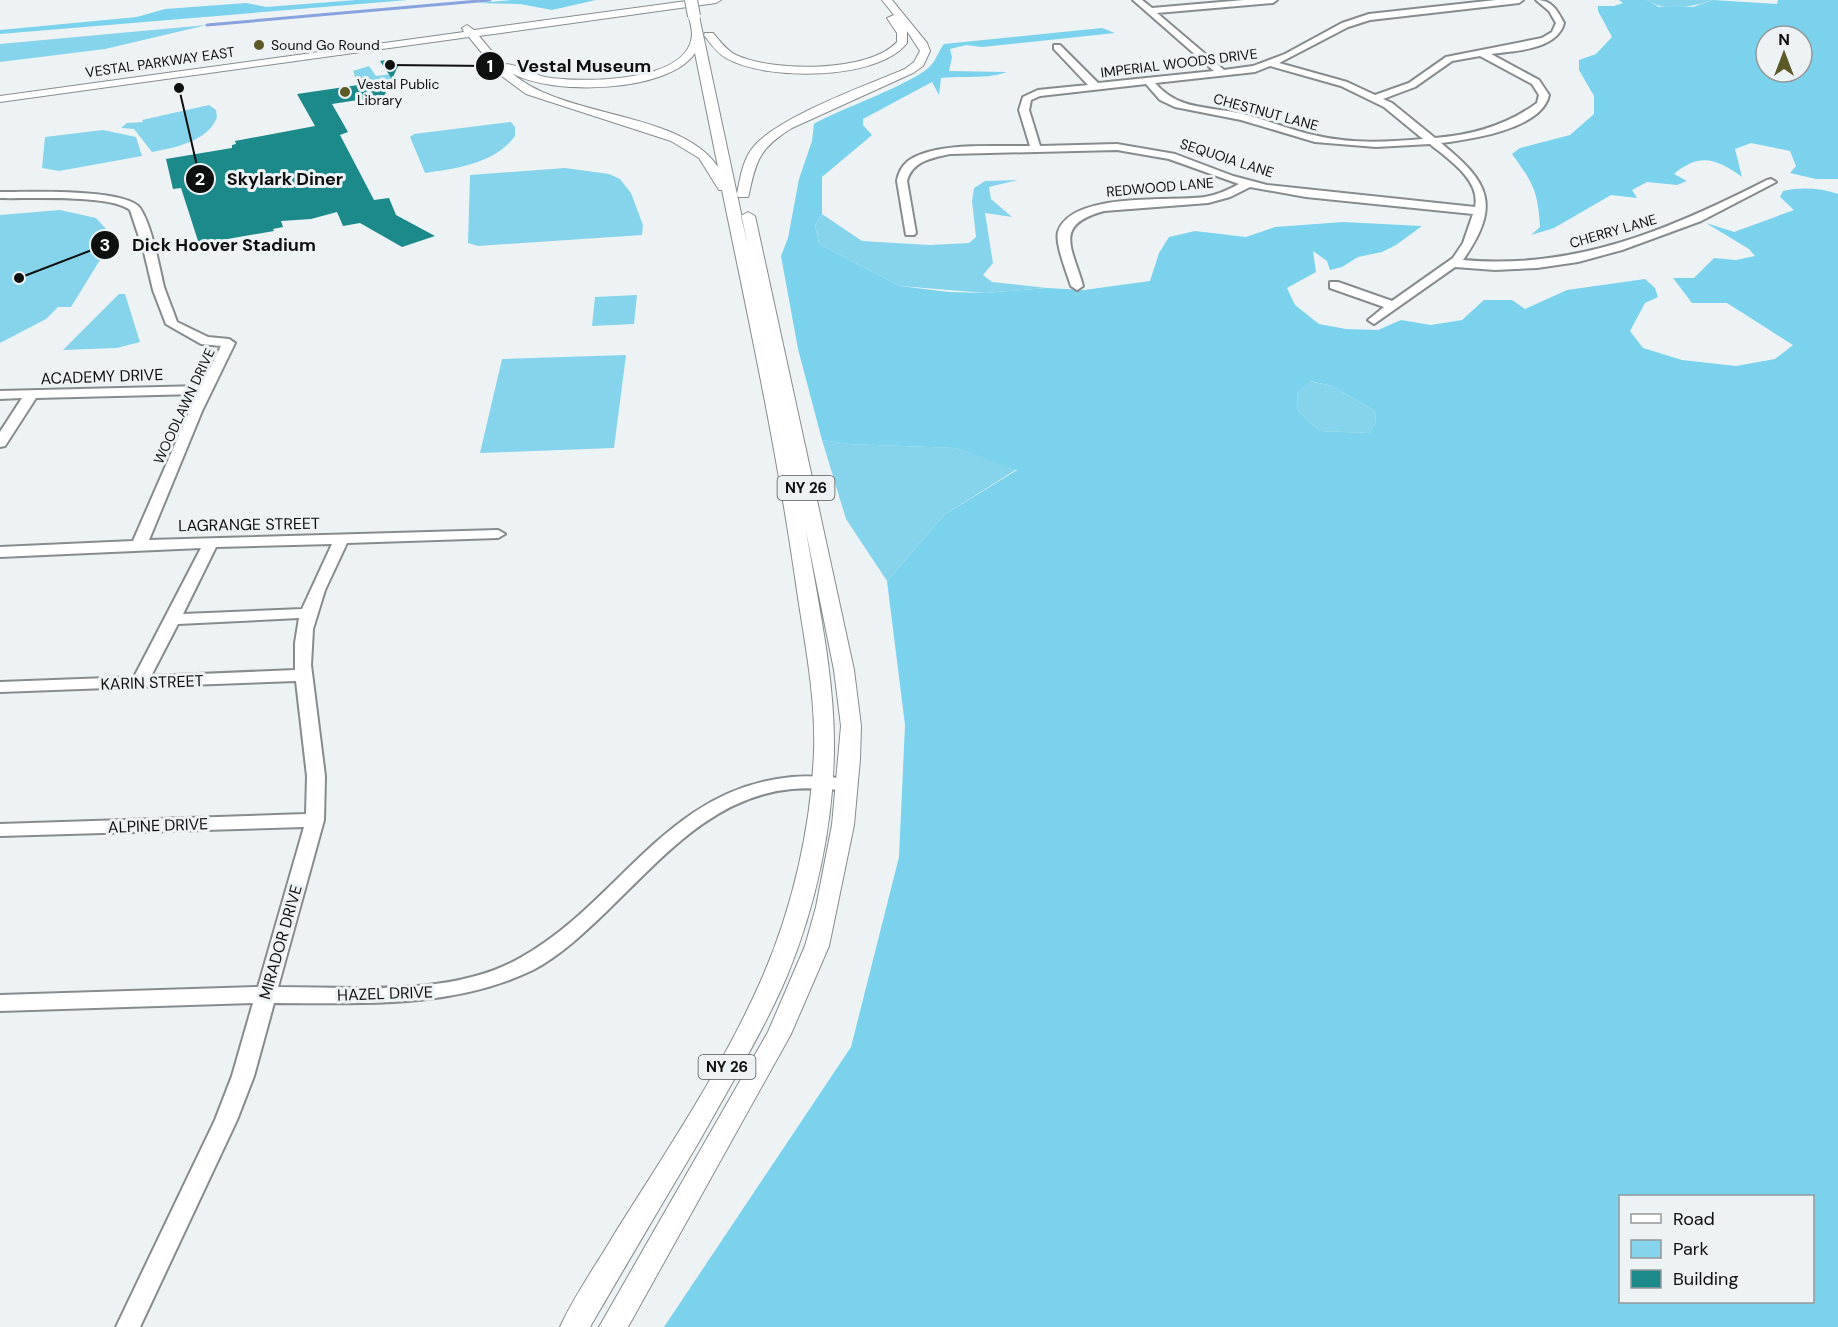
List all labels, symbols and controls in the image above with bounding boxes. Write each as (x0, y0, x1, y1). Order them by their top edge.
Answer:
north arrow (1754, 24, 1814, 84)
text: N (1778, 29, 1790, 50)
place label: Sound Go Round (271, 36, 380, 54)
marker: Sound Go Round (252, 38, 266, 52)
street label: VESTAL PARKWAY EAST (84, 43, 236, 81)
street label: IMPERIAL WOODS DRIVE (1100, 44, 1259, 82)
callout: Vestal Museum (475, 48, 663, 84)
text: 1 (487, 54, 493, 78)
text: Vestal Museum (517, 54, 651, 78)
place label: Vestal Public Library (357, 75, 439, 109)
marker: Vestal Public Library (338, 85, 352, 99)
street label: CHESTNUT LANE (1212, 89, 1321, 135)
street label: SEQUOIA LANE (1178, 134, 1276, 182)
callout: Skylark Diner (185, 161, 356, 197)
text: 2 (195, 167, 205, 191)
text: Skylark Diner (227, 167, 343, 191)
street label: REDWOOD LANE (1105, 173, 1215, 201)
street label: CHERRY LANE (1567, 210, 1659, 252)
callout: Dick Hoover Stadium (90, 227, 328, 263)
text: 3 (100, 233, 110, 257)
text: Dick Hoover Stadium (132, 233, 316, 257)
street label: WOODLAWN DRIVE (149, 345, 219, 467)
street label: ACADEMY DRIVE (40, 364, 164, 389)
road number: NY 26 (778, 476, 834, 500)
street label: LAGRANGE STREET (178, 513, 320, 536)
street label: KARIN STREET (100, 670, 204, 695)
street label: ALPINE DRIVE (107, 813, 209, 838)
street label: MIRADOR DRIVE (254, 882, 307, 1002)
street label: HAZEL DRIVE (337, 981, 433, 1006)
road number: NY 26 (698, 1055, 756, 1079)
legend (1619, 1195, 1814, 1303)
text: Road (1673, 1207, 1715, 1231)
text: Park (1673, 1237, 1709, 1261)
text: Building (1673, 1267, 1738, 1291)

